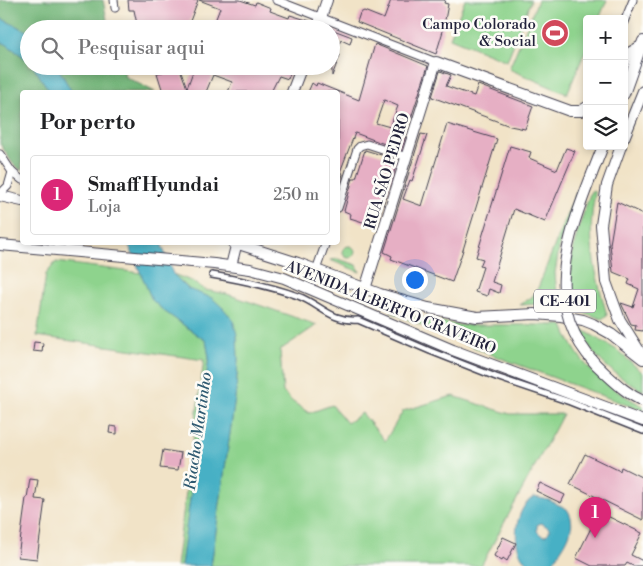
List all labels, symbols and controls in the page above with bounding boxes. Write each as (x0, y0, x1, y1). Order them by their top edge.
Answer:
place label: Campo Colorado & Social (422, 15, 537, 51)
map controls (583, 15, 628, 150)
button: + (583, 15, 628, 60)
sports icon: Campo Colorado & Social (540, 18, 570, 48)
search box (20, 20, 340, 75)
icon: search (38, 34, 66, 62)
text: Pesquisar aqui (78, 36, 205, 60)
button: − (583, 60, 628, 105)
button: layers (583, 105, 628, 150)
text: Por perto (40, 110, 136, 136)
street label: RUA SÃO PEDRO (360, 110, 414, 232)
text: Smaff Hyundai (88, 173, 219, 197)
text: 1 (53, 185, 61, 205)
text: 250 m (273, 185, 319, 205)
text: Loja (88, 197, 121, 217)
street label: AVENIDA ALBERTO CRAVEIRO (282, 256, 499, 359)
your location (402, 267, 428, 293)
road number: CE-401 (534, 290, 596, 312)
water label: Riacho Martinho (180, 371, 216, 493)
pin: 1 (579, 497, 611, 538)

